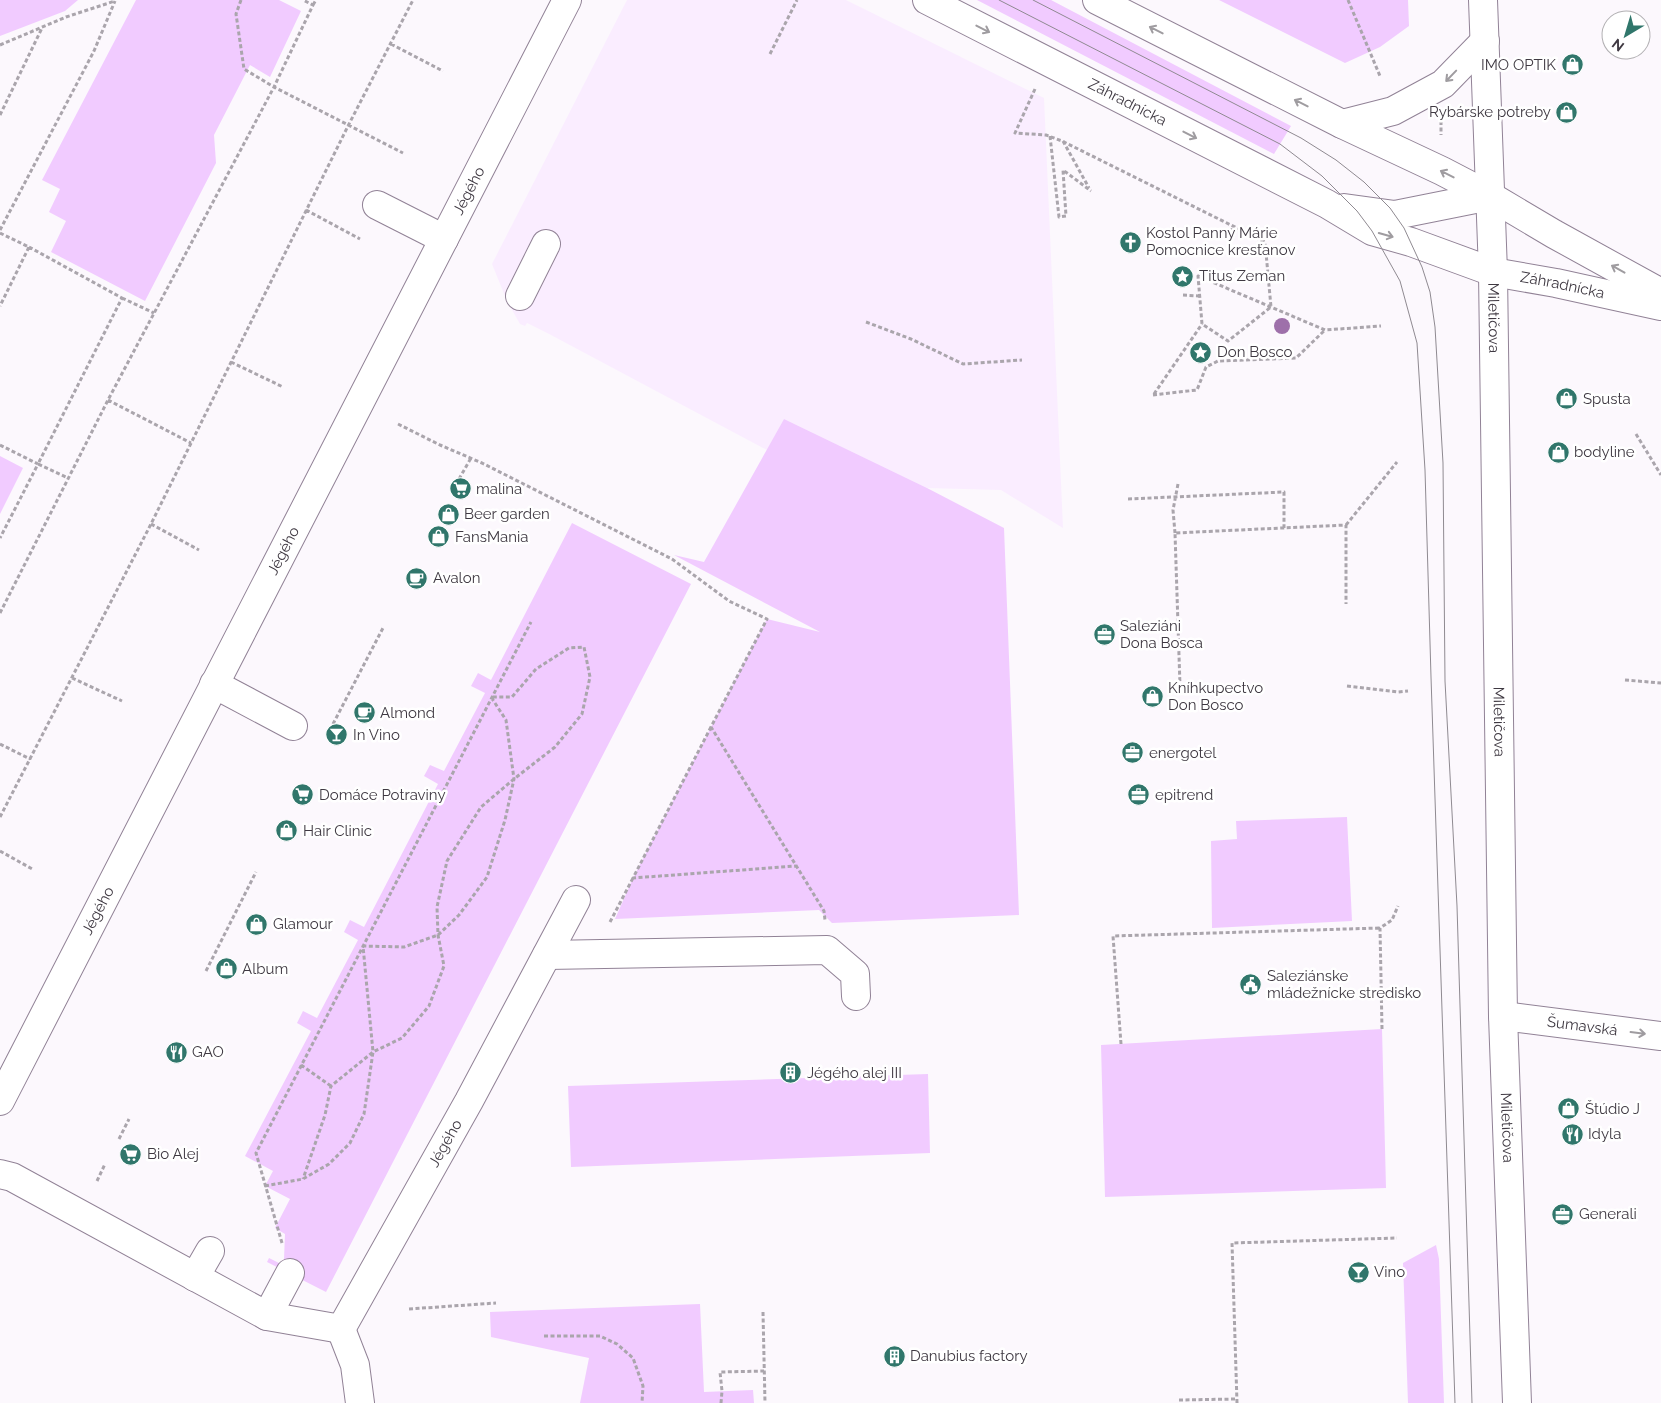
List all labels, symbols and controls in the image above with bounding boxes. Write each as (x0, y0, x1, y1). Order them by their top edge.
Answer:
north arrow (1601, 10, 1651, 60)
one-way arrow (975, 25, 990, 34)
one-way arrow (1148, 25, 1163, 35)
text: N (1609, 36, 1627, 55)
shop icon: IMO OPTIK (1560, 53, 1584, 77)
place label: IMO OPTIK (1481, 56, 1556, 74)
one-way arrow (1445, 70, 1457, 82)
street label: Záhradnícka (1085, 75, 1170, 130)
one-way arrow (1293, 98, 1308, 108)
shop icon: Rybárske potreby (1555, 100, 1579, 124)
place label: Rybárske potreby (1429, 103, 1551, 121)
one-way arrow (1182, 130, 1197, 140)
street label: Jégého (449, 163, 489, 218)
one-way arrow (1440, 169, 1455, 178)
place label: Kostol Panny Márie Pomocnice kresťanov (1146, 224, 1295, 259)
church icon: Kostol Panny Márie Pomocnice kresťanov (1118, 230, 1142, 254)
one-way arrow (1377, 230, 1393, 240)
place icon: Titus Zeman (1171, 264, 1195, 288)
one-way arrow (1611, 264, 1626, 274)
place label: Titus Zeman (1199, 267, 1285, 285)
street label: Záhradnícka (1519, 268, 1606, 302)
street label: Miletičova (1484, 282, 1503, 353)
place icon: Don Bosco (1189, 340, 1213, 364)
place label: Don Bosco (1217, 343, 1293, 361)
shop icon: Spusta (1555, 387, 1579, 411)
place label: Spusta (1583, 390, 1631, 408)
shop icon: bodyline (1546, 440, 1570, 464)
place label: bodyline (1574, 443, 1635, 461)
supermarket icon: malina (448, 477, 472, 501)
place label: malina (476, 480, 522, 498)
shop icon: Beer garden (436, 502, 460, 526)
place label: Beer garden (464, 505, 550, 523)
street label: Jégého (264, 524, 303, 578)
shop icon: FansMania (427, 525, 451, 549)
place label: FansMania (455, 528, 528, 546)
cafe icon: Avalon (405, 566, 429, 590)
place label: Avalon (433, 569, 480, 587)
place label: Saleziáni Dona Bosca (1120, 617, 1203, 652)
office icon: Saleziáni Dona Bosca (1092, 623, 1116, 647)
place label: Kníhkupectvo Don Bosco (1168, 679, 1263, 714)
shop icon: Kníhkupectvo Don Bosco (1140, 685, 1164, 709)
street label: Miletičova (1490, 686, 1509, 757)
cafe icon: Almond (352, 701, 376, 725)
place label: Almond (380, 704, 435, 722)
bar icon: In Vino (325, 723, 349, 747)
place label: In Vino (353, 726, 400, 744)
office icon: energotel (1121, 741, 1145, 765)
place label: energotel (1149, 744, 1217, 762)
supermarket icon: Domáce Potraviny (291, 783, 315, 807)
office icon: epitrend (1127, 783, 1151, 807)
place label: Domáce Potraviny (319, 786, 446, 804)
place label: epitrend (1155, 786, 1213, 804)
shop icon: Hair Clinic (275, 819, 299, 843)
place label: Hair Clinic (303, 822, 372, 840)
street label: Jégého (78, 884, 118, 938)
shop icon: Glamour (245, 912, 269, 936)
place label: Glamour (273, 915, 334, 933)
shop icon: Album (214, 957, 238, 981)
place label: Album (242, 960, 288, 978)
place label: Saleziánske mládežnícke stredisko (1267, 967, 1421, 1002)
public building icon: Saleziánske mládežnícke stredisko (1239, 973, 1263, 997)
street label: Šumavská (1546, 1012, 1619, 1039)
one-way arrow (1629, 1029, 1645, 1039)
restaurant icon: GAO (164, 1040, 188, 1064)
place label: GAO (192, 1043, 224, 1061)
building icon: Jégého alej III (779, 1061, 803, 1085)
place label: Jégého alej III (807, 1064, 902, 1082)
street label: Miletičova (1497, 1092, 1517, 1163)
shop icon: Štúdio J (1557, 1097, 1581, 1121)
place label: Štúdio J (1585, 1099, 1640, 1118)
street label: Jégého (425, 1116, 466, 1170)
restaurant icon: Idyla (1560, 1122, 1584, 1146)
place label: Idyla (1588, 1125, 1621, 1143)
supermarket icon: Bio Alej (119, 1142, 143, 1166)
place label: Bio Alej (147, 1145, 199, 1163)
office icon: Generali (1551, 1202, 1575, 1226)
place label: Generali (1579, 1205, 1637, 1223)
bar icon: Vino (1346, 1260, 1370, 1284)
place label: Vino (1374, 1263, 1405, 1281)
building icon: Danubius factory (882, 1344, 906, 1368)
place label: Danubius factory (910, 1347, 1028, 1365)

